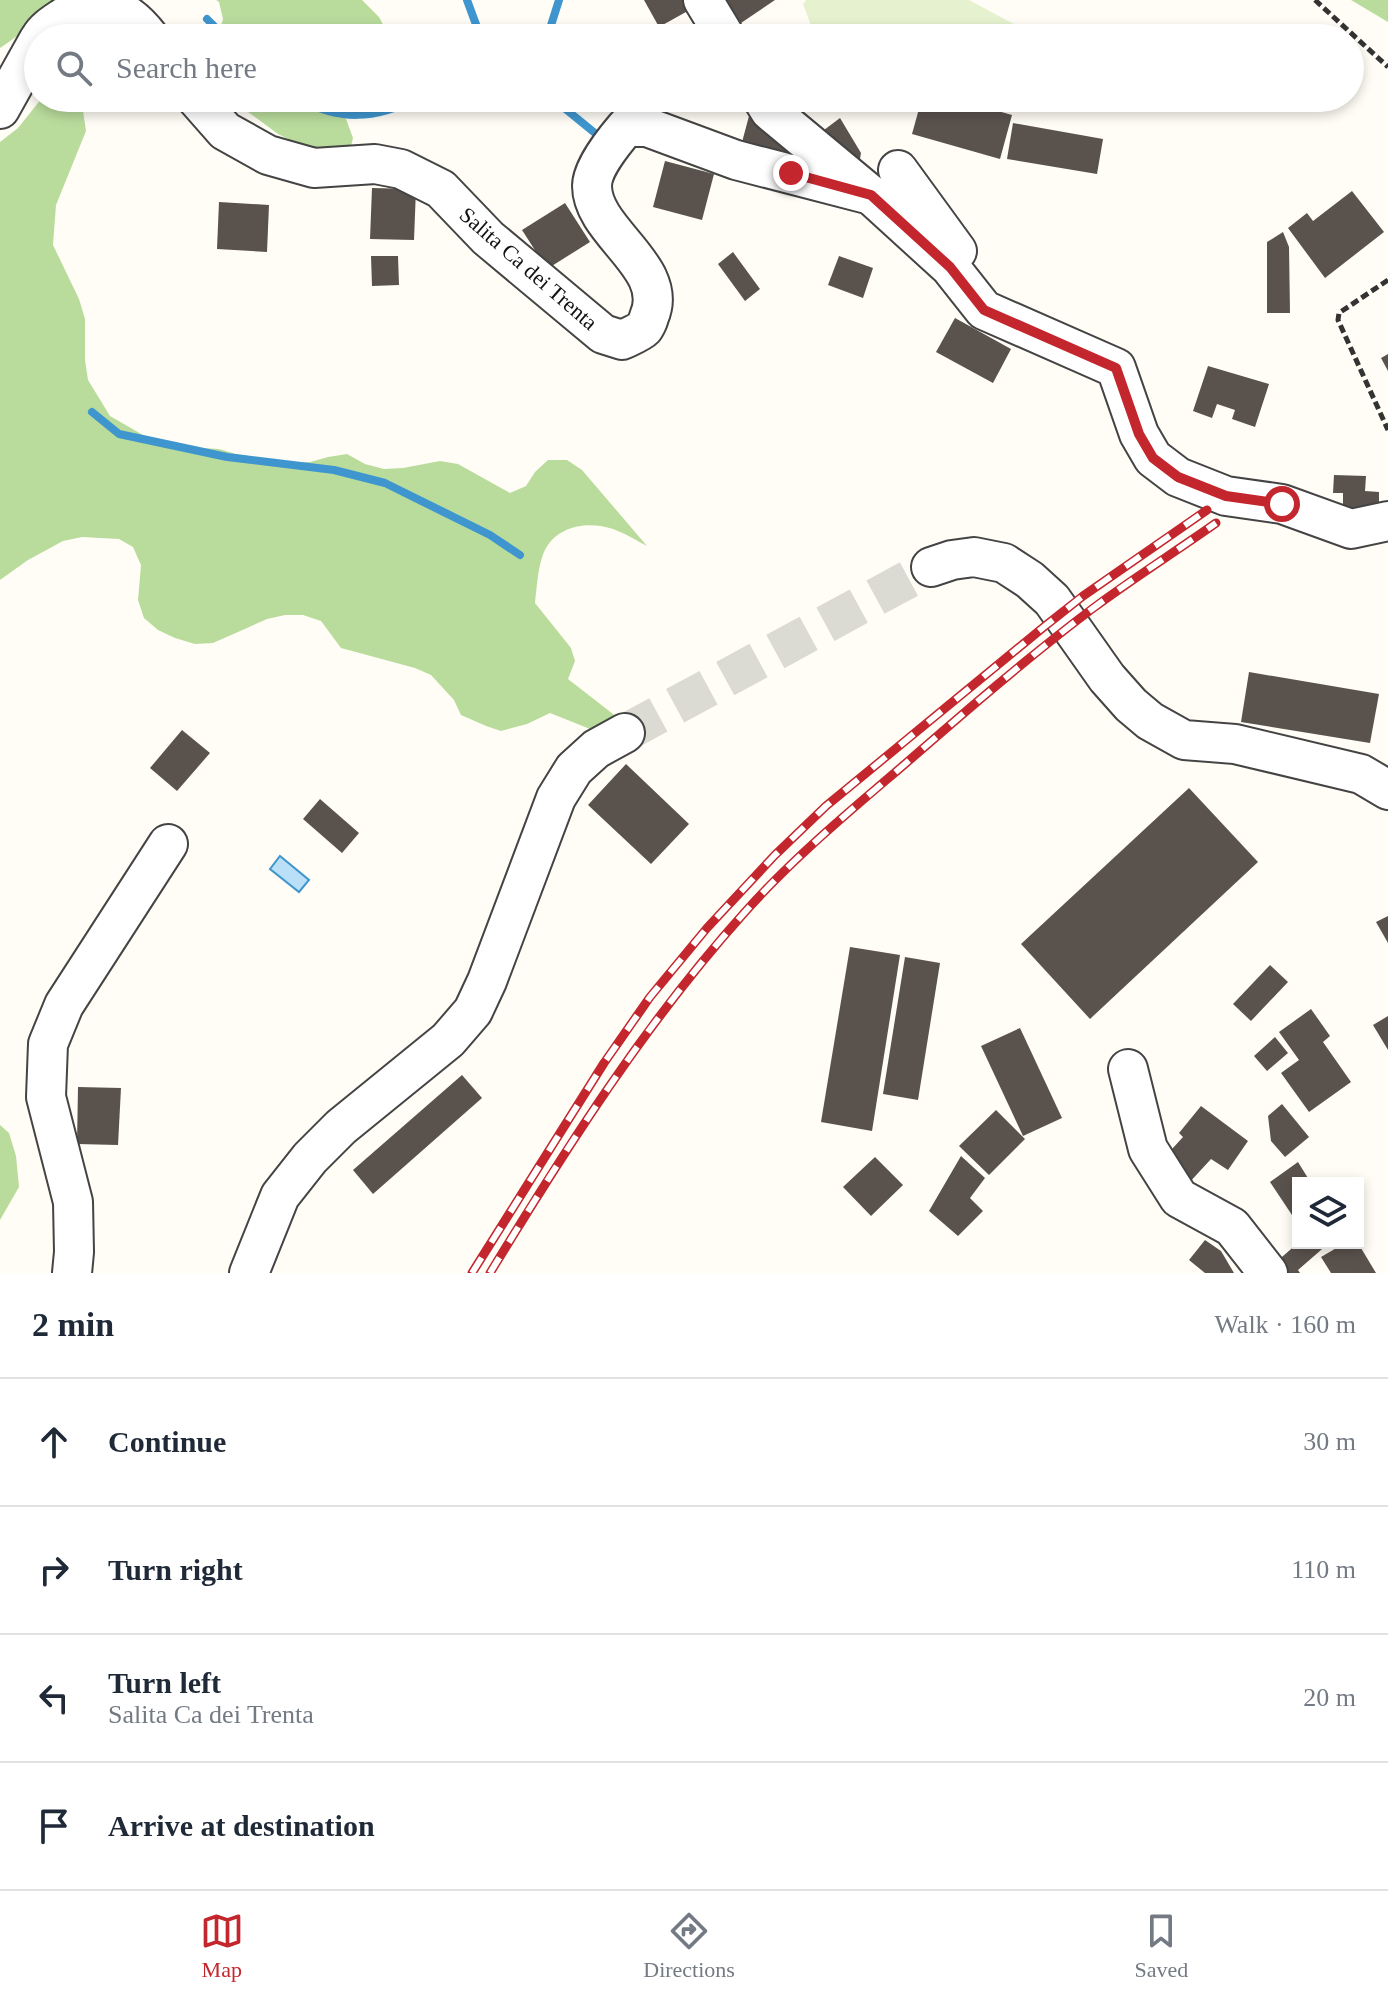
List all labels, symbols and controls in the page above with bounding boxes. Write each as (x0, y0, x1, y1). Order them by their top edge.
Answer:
search box (24, 24, 1364, 112)
icon: search (52, 46, 96, 90)
text: Search here (116, 51, 257, 84)
route end (773, 155, 809, 191)
street label: Salita Ca dei Trenta (455, 202, 603, 335)
route start (1264, 486, 1300, 522)
map controls (1292, 1177, 1364, 1249)
button: layers (1292, 1177, 1364, 1249)
text: 2 min (32, 1306, 114, 1343)
text: Walk · 160 m (1214, 1310, 1356, 1339)
icon: ahead (32, 1420, 76, 1464)
text: Continue (108, 1425, 226, 1458)
text: 30 m (1303, 1427, 1356, 1456)
icon: right (32, 1548, 76, 1592)
text: Turn right (108, 1553, 243, 1586)
text: 110 m (1291, 1555, 1356, 1584)
text: Turn left (108, 1666, 221, 1699)
icon: left (32, 1676, 76, 1720)
text: 20 m (1303, 1683, 1356, 1712)
text: Salita Ca dei Trenta (108, 1700, 314, 1729)
icon: arrive (32, 1804, 76, 1848)
text: Arrive at destination (108, 1809, 375, 1842)
tab: Map (200, 1909, 244, 1983)
tab: Directions (643, 1909, 735, 1983)
tab: Saved (1134, 1909, 1188, 1983)

